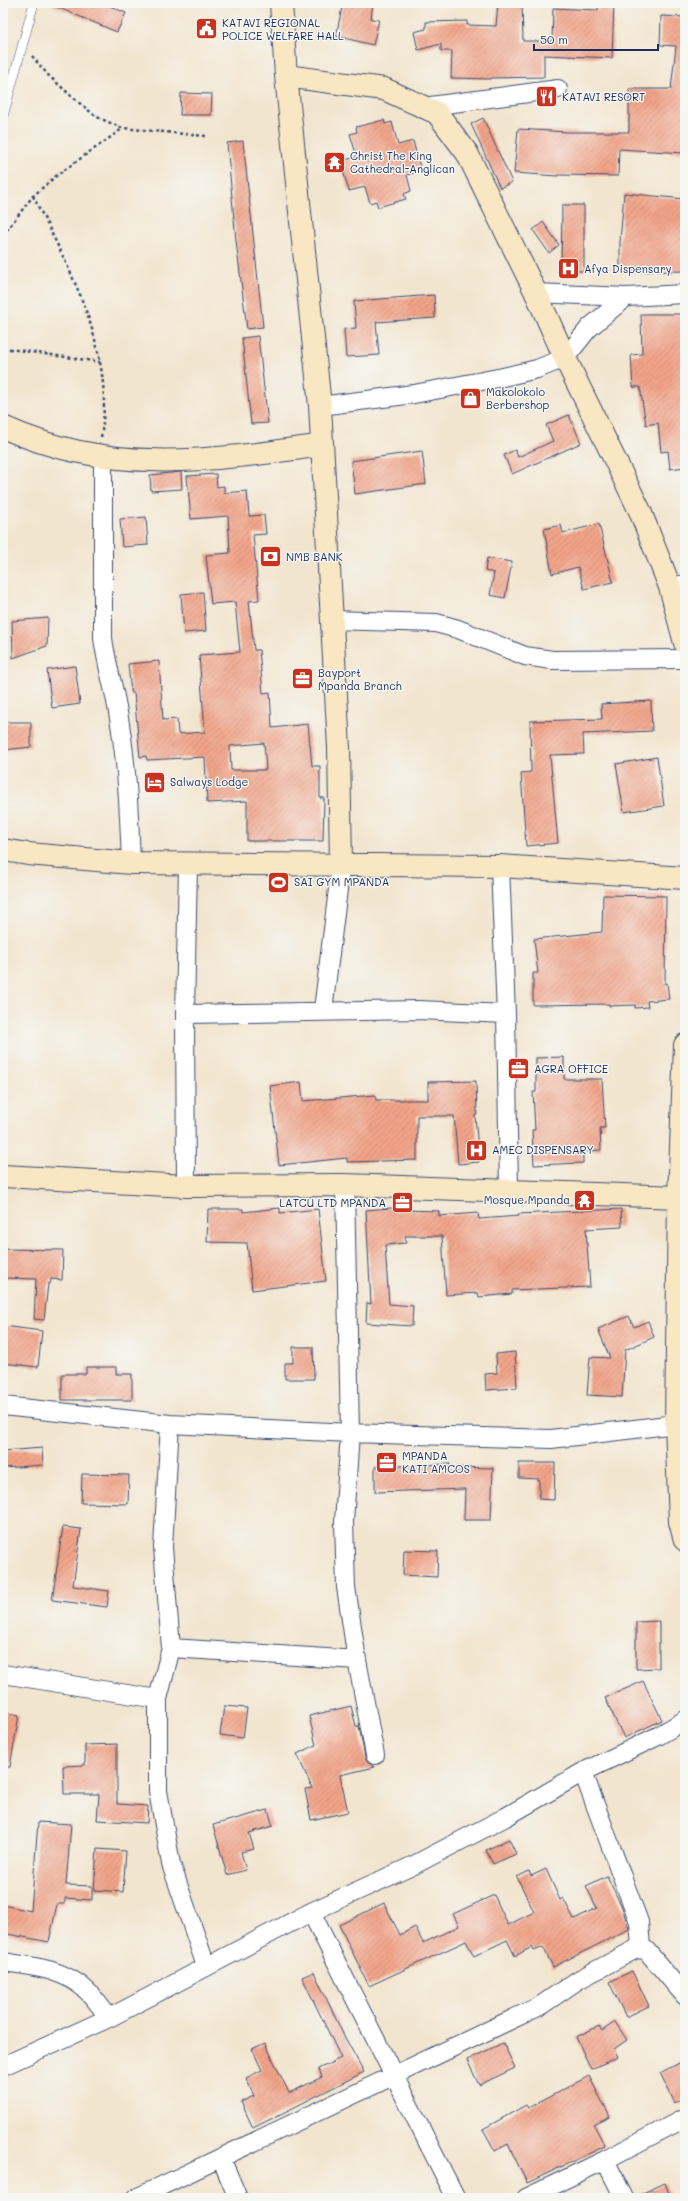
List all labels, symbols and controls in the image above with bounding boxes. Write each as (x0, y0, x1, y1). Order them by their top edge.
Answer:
place label: KATAVI REGIONAL POLICE WELFARE HALL (222, 15, 344, 43)
public building icon: KATAVI REGIONAL POLICE WELFARE HALL (193, 16, 219, 42)
scale bar (534, 26, 658, 52)
text: 50 m (540, 31, 568, 47)
restaurant icon: KATAVI RESORT (534, 84, 560, 110)
place label: KATAVI RESORT (562, 89, 645, 104)
place label: Christ The King Cathedral-Anglican (350, 148, 455, 176)
temple icon: Christ The King Cathedral-Anglican (321, 149, 347, 175)
hospital icon: Afya Dispensary (555, 256, 581, 282)
place label: Afya Dispensary (584, 261, 672, 276)
place label: Makolokolo Berbershop (486, 384, 550, 412)
shop icon: Makolokolo Berbershop (457, 385, 483, 411)
bank icon: NMB BANK (258, 544, 284, 570)
place label: NMB BANK (286, 549, 343, 564)
place label: Bayport Mpanda Branch (318, 665, 402, 693)
office icon: Bayport Mpanda Branch (289, 666, 315, 692)
hotel icon: Salways Lodge (141, 769, 167, 795)
place label: Salways Lodge (170, 774, 248, 789)
sports icon: SAI GYM MPANDA (265, 869, 291, 895)
place label: SAI GYM MPANDA (294, 874, 389, 889)
office icon: AGRA OFFICE (505, 1056, 531, 1082)
place label: AGRA OFFICE (534, 1061, 608, 1076)
hospital icon: AMEC DISPENSARY (464, 1137, 490, 1163)
place label: AMEC DISPENSARY (492, 1142, 594, 1157)
temple icon: Mosque Mpanda (572, 1187, 598, 1213)
office icon: LATCU LTD MPANDA (389, 1190, 415, 1216)
place label: Mosque Mpanda (484, 1192, 570, 1207)
place label: LATCU LTD MPANDA (279, 1195, 386, 1210)
place label: MPANDA KATI AMCOS (402, 1448, 470, 1476)
office icon: MPANDA KATI AMCOS (373, 1449, 399, 1475)

